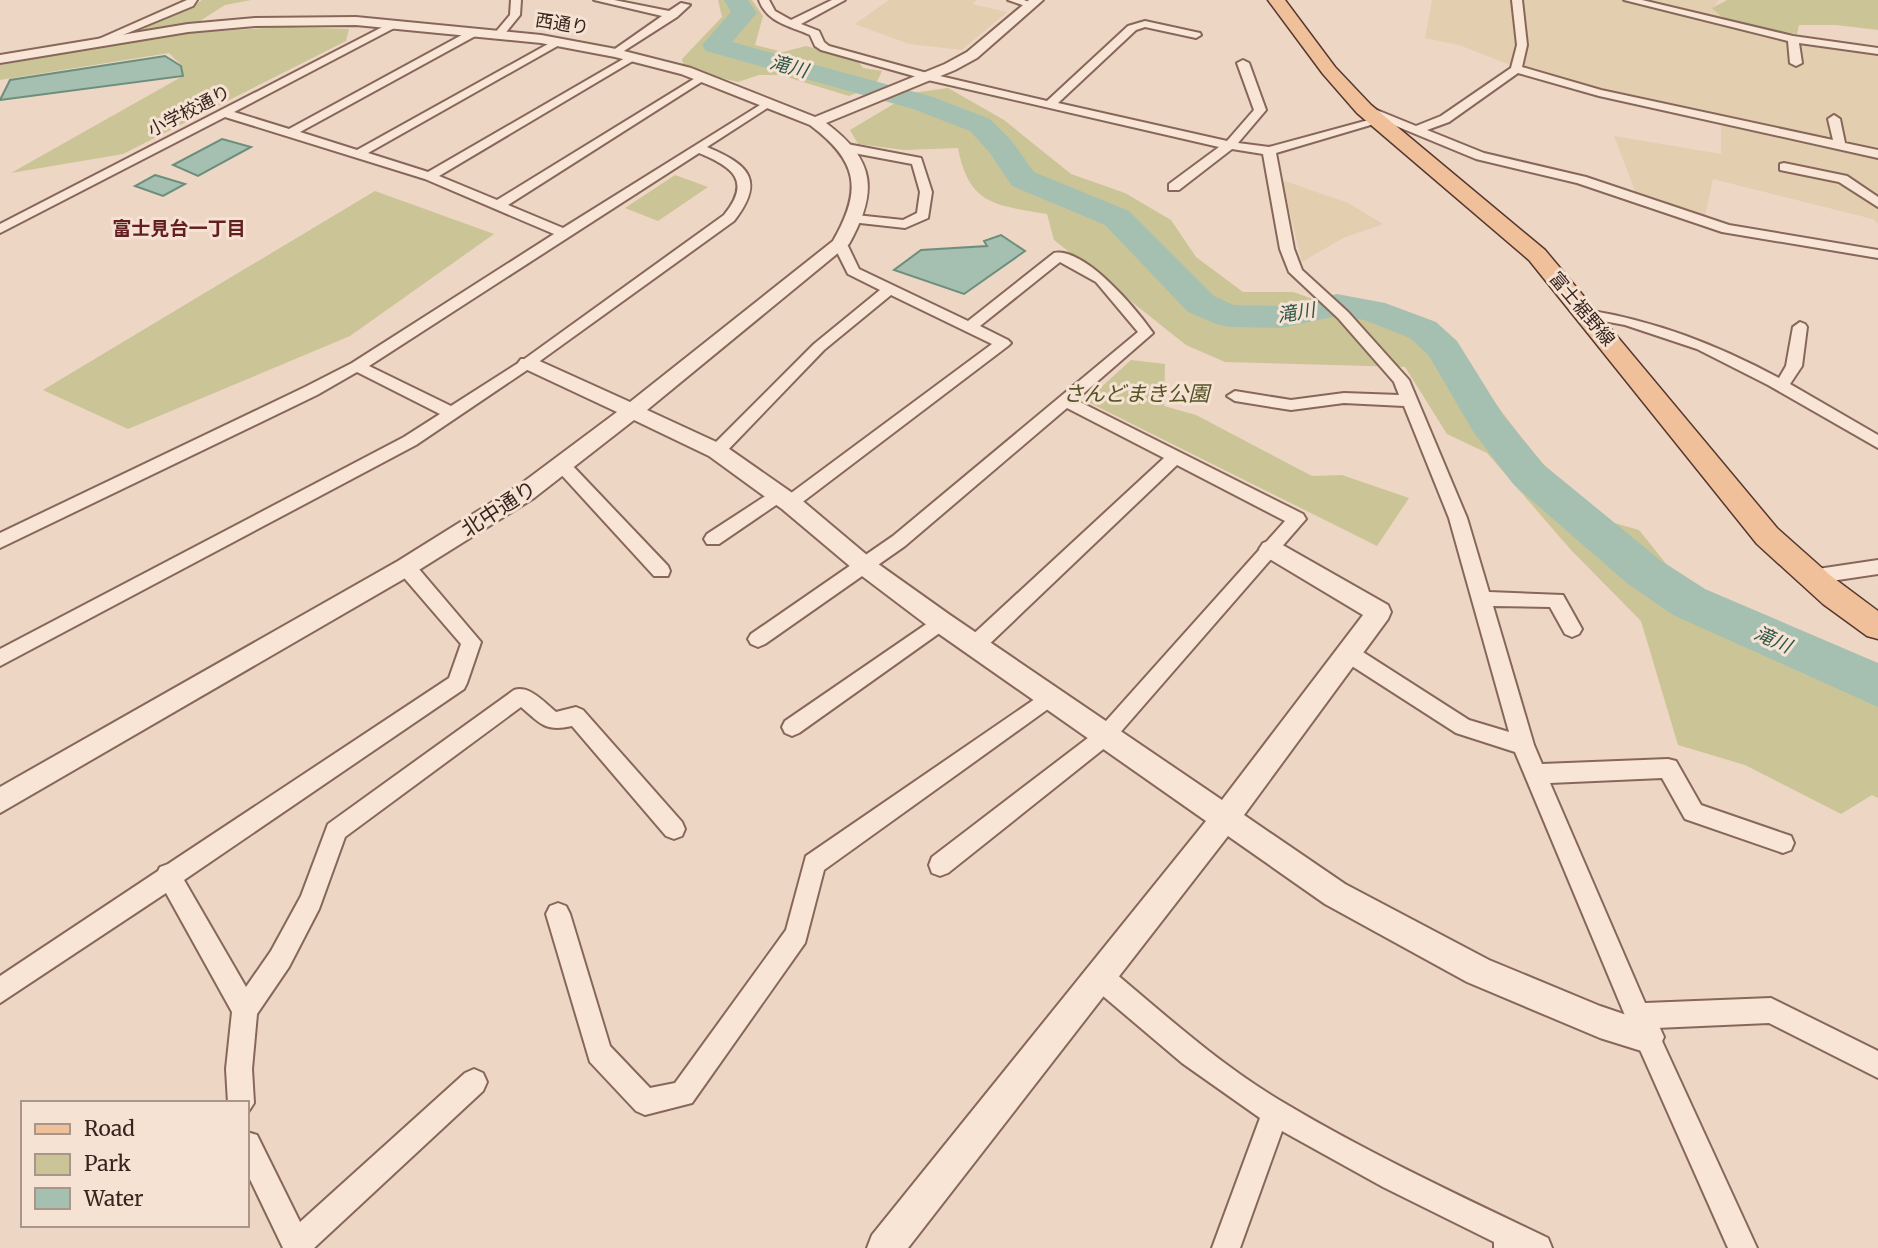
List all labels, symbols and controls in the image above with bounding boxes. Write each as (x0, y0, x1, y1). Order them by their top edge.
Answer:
street label: 西通り (534, 8, 591, 39)
water label: 滝川 (768, 49, 812, 83)
street label: 小学校通り (143, 80, 234, 141)
district label: 富士見台一丁目 (112, 216, 246, 240)
street label: 富士裾野線 (1545, 267, 1620, 351)
water label: 滝川 (1275, 297, 1319, 327)
park label: さんどまき公園 (1063, 380, 1212, 407)
street label: 北中通り (456, 474, 541, 543)
water label: 滝川 (1751, 620, 1797, 659)
legend (21, 1101, 248, 1227)
text: Road (84, 1115, 135, 1142)
text: Park (84, 1150, 131, 1177)
text: Water (83, 1185, 143, 1212)

